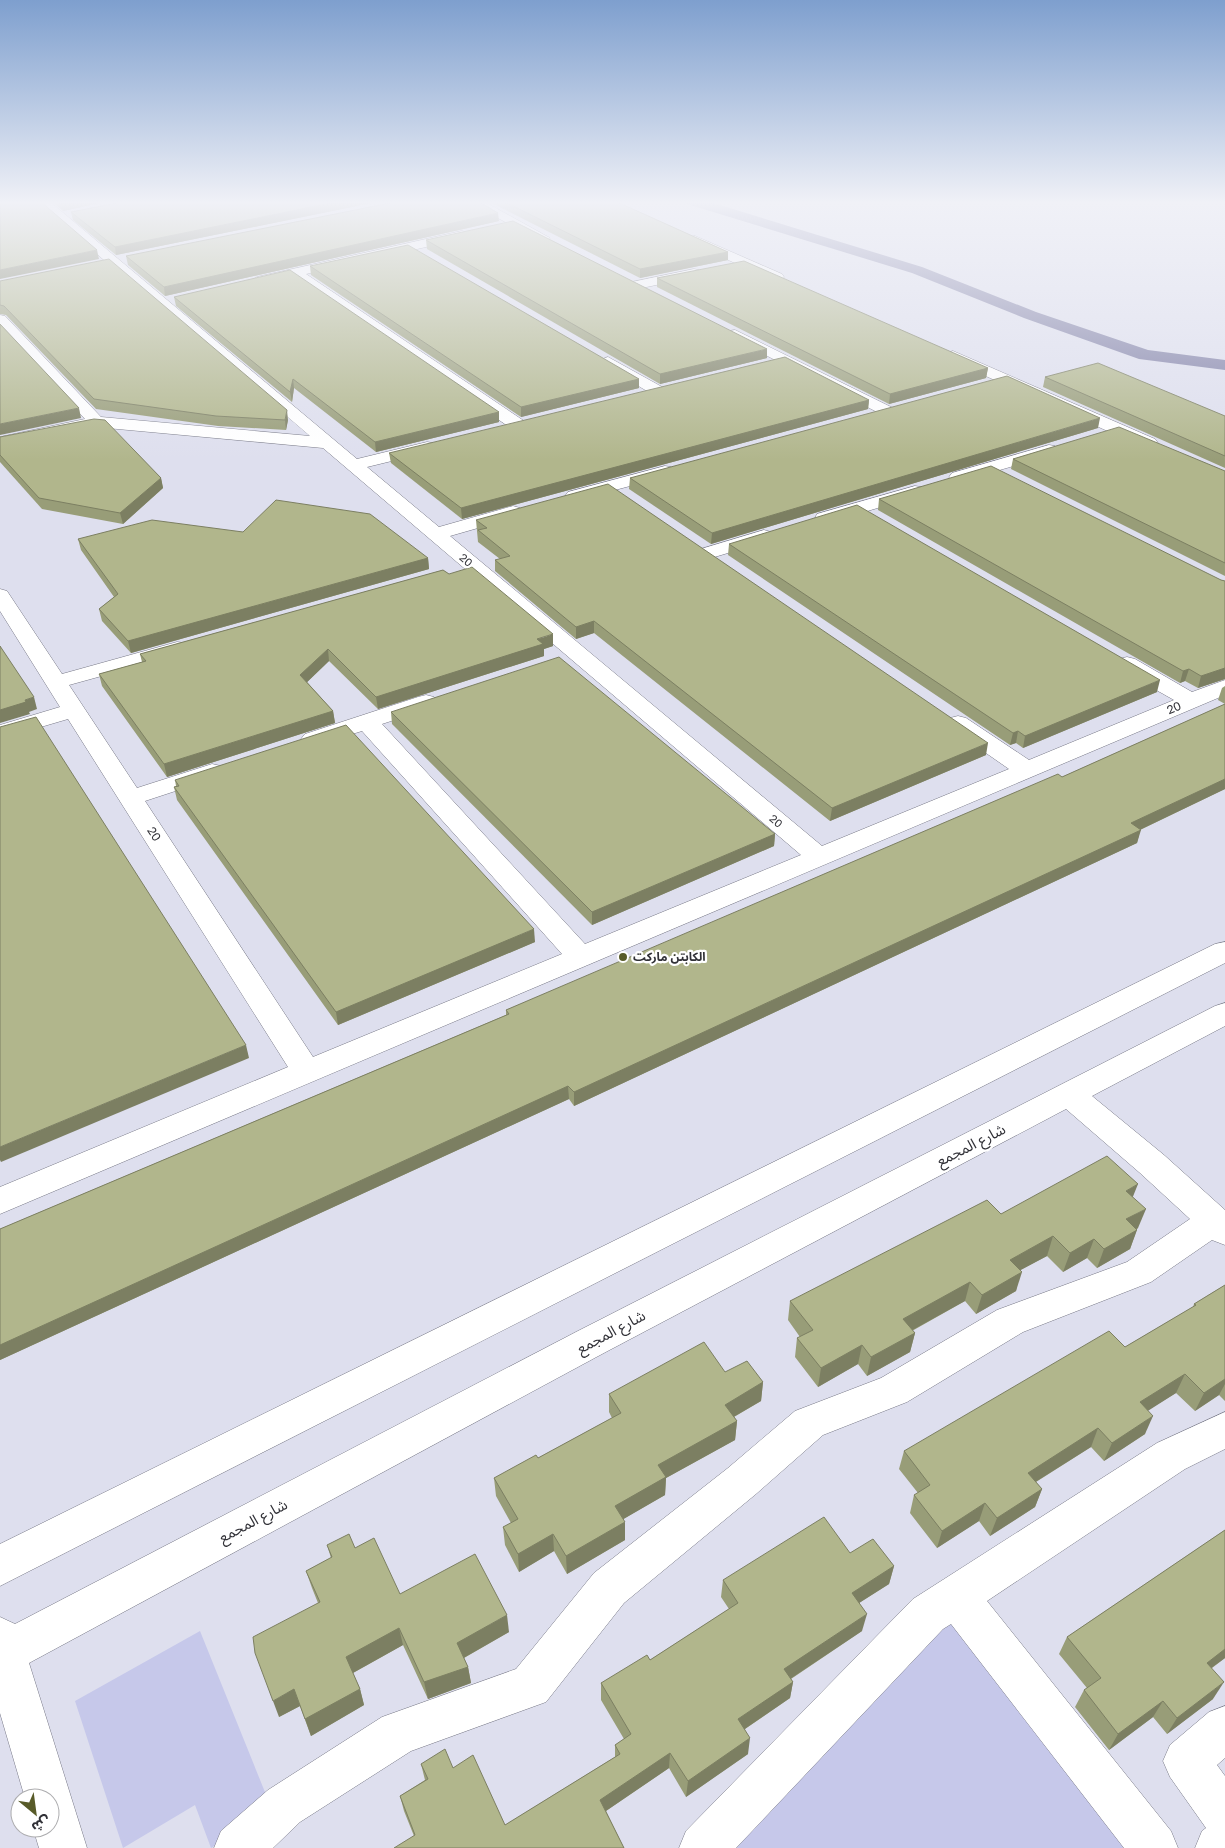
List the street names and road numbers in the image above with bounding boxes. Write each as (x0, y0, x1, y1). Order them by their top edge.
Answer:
street label: 20 (457, 550, 476, 569)
street label: 20 (1164, 698, 1183, 717)
street label: 20 (767, 811, 786, 830)
street label: 20 (144, 824, 165, 844)
street label: شارع المجمع (933, 1119, 1010, 1173)
street label: شارع المجمع (573, 1305, 650, 1360)
street label: شارع المجمع (215, 1494, 292, 1549)

